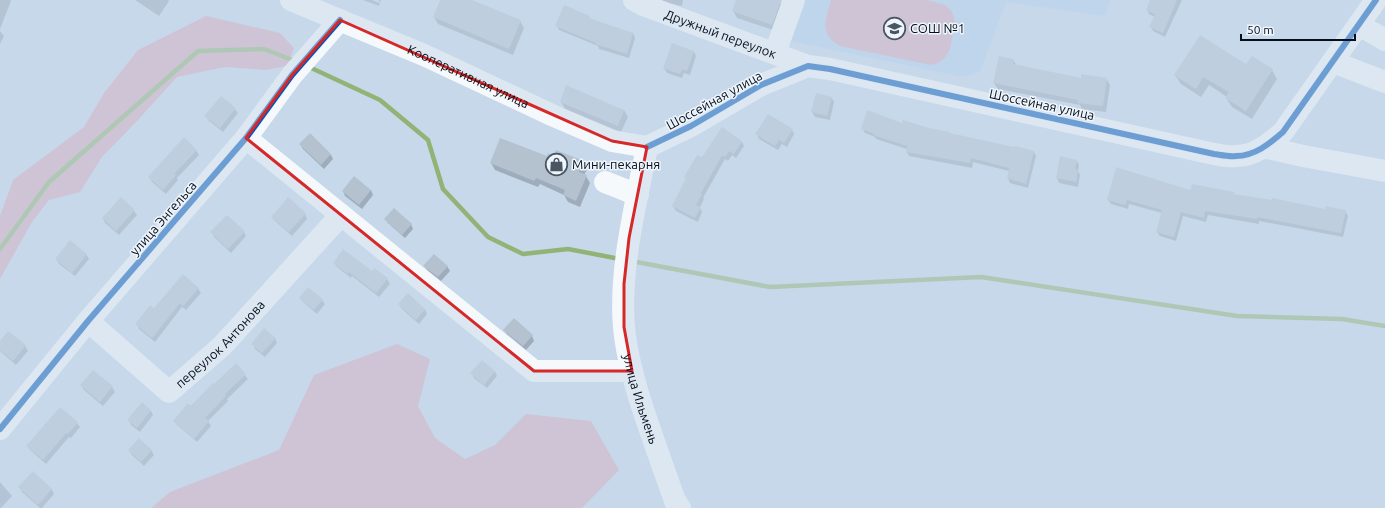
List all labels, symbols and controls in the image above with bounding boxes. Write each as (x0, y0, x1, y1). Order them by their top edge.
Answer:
street label: Дружный переулок (663, 7, 779, 61)
school or university icon: СОШ №1 (882, 15, 908, 41)
scale bar (1241, 16, 1355, 42)
place label: СОШ №1 (910, 21, 965, 35)
text: 50 m (1247, 23, 1274, 36)
street label: Кооперативная улица (405, 42, 531, 110)
street label: Шоссейная улица (664, 68, 764, 132)
street label: Шоссейная улица (988, 86, 1096, 122)
shop icon: Мини-пекарня (543, 151, 569, 177)
place label: Мини-пекарня (572, 157, 660, 171)
street label: улица Энгельса (127, 178, 199, 258)
street label: переулок Антонова (173, 297, 267, 390)
street label: улица Ильмень (621, 353, 661, 446)

